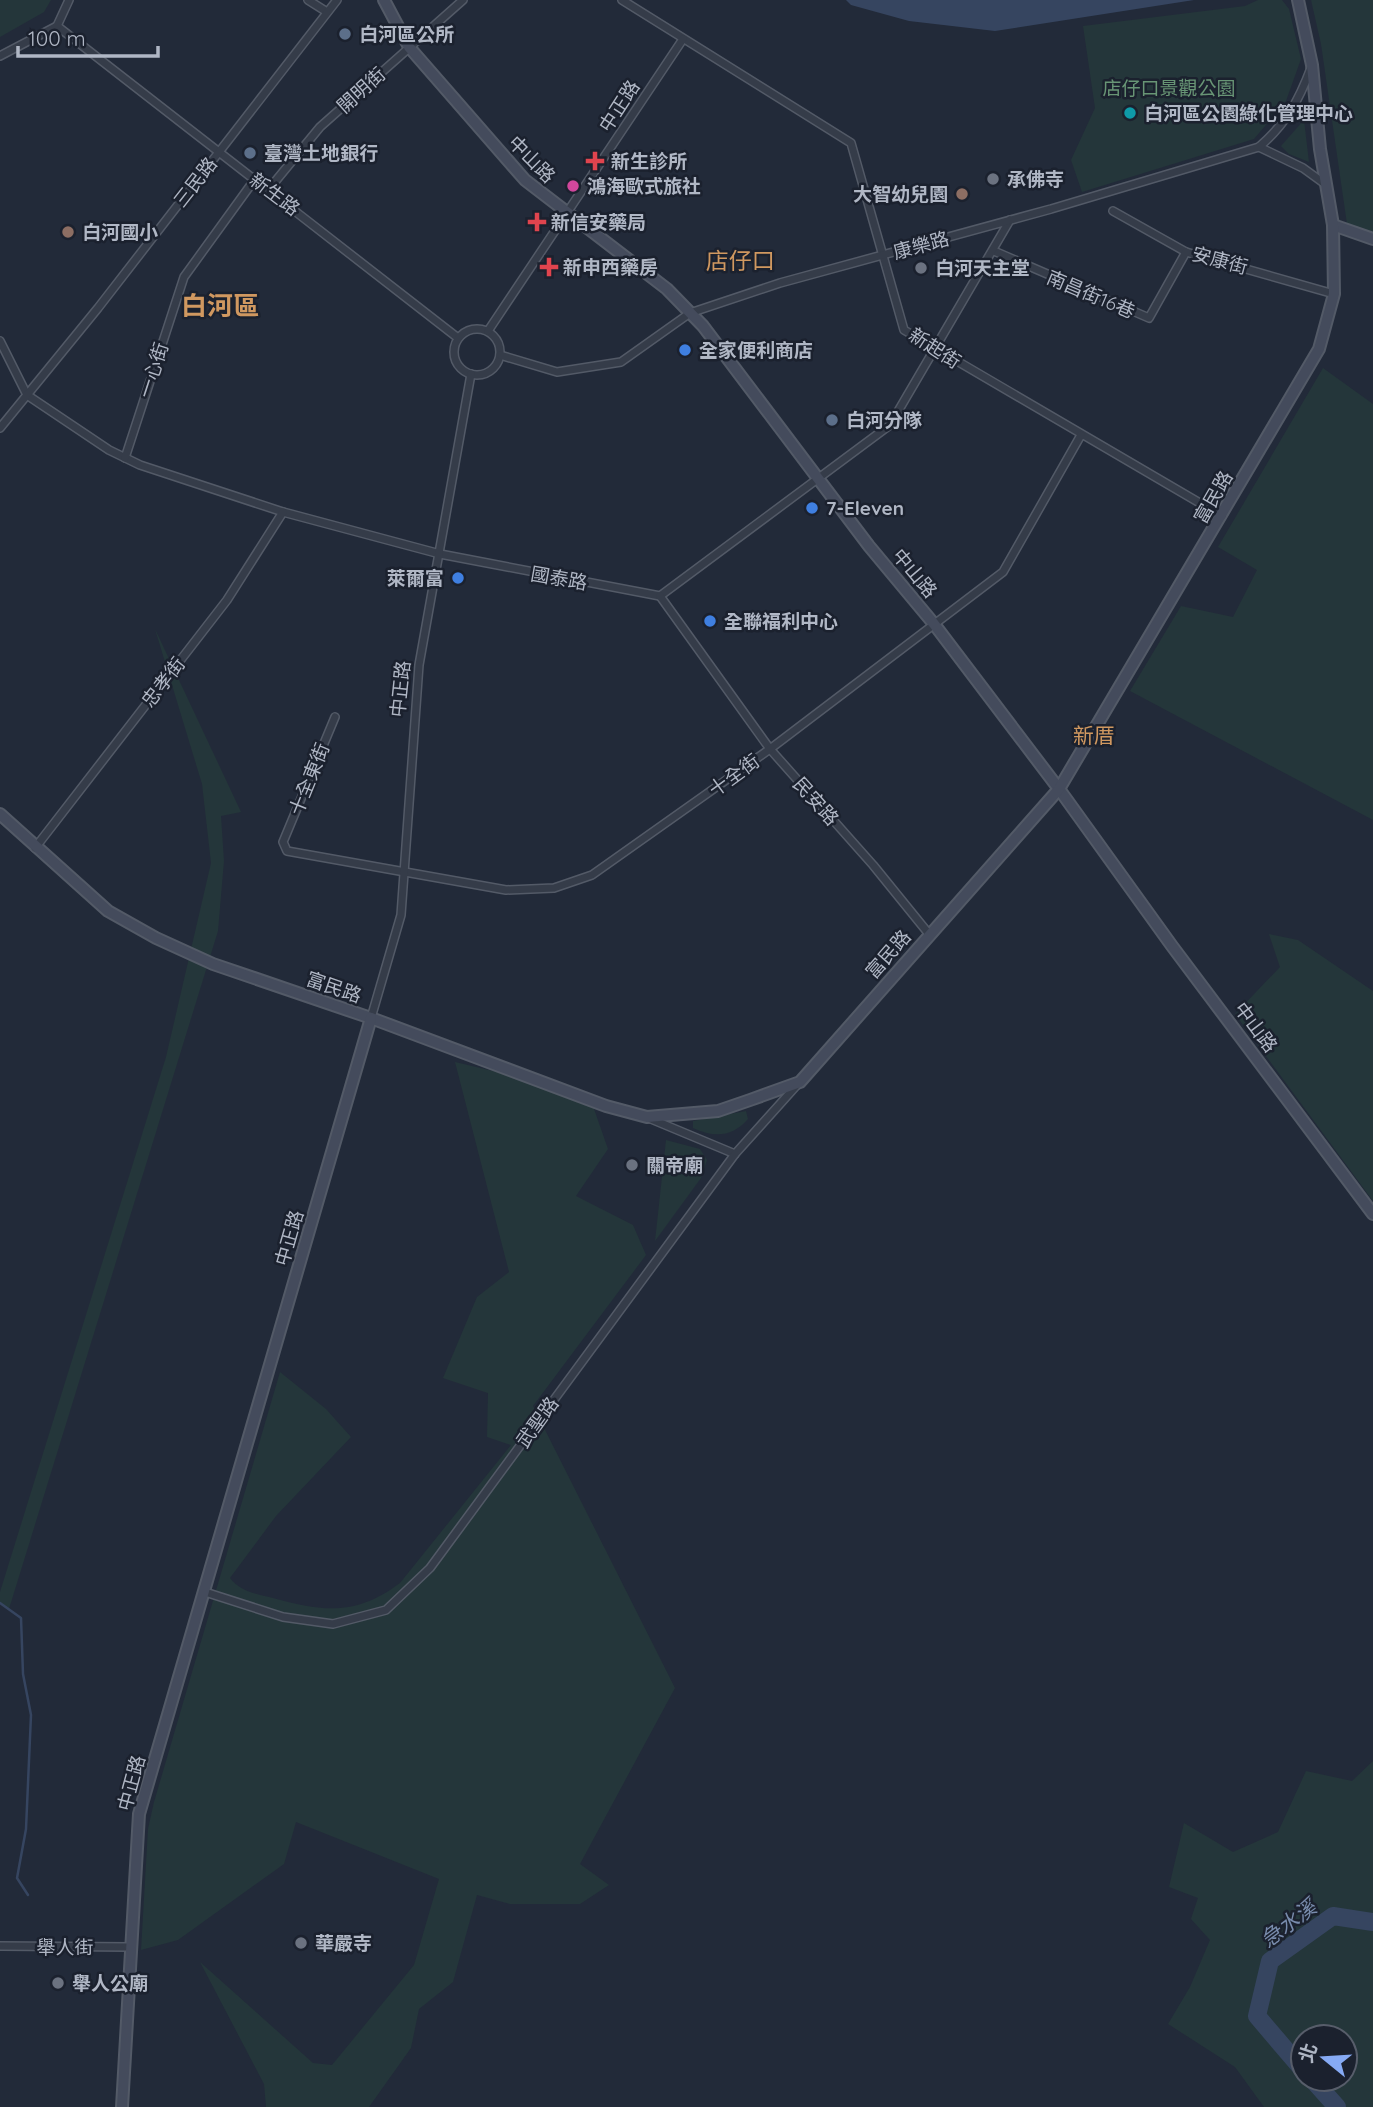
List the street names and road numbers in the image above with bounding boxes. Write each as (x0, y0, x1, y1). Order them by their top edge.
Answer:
street label: 開明街 (332, 62, 390, 118)
street label: 中正路 (593, 76, 645, 136)
street label: 中山路 (503, 130, 561, 188)
street label: 三民路 (168, 152, 222, 212)
street label: 新生路 (245, 167, 305, 221)
street label: 康樂路 (890, 226, 952, 264)
street label: 安康街 (1189, 241, 1251, 279)
street label: 南昌街16巷 (1043, 265, 1139, 323)
street label: 新起街 (905, 322, 965, 374)
street label: 一心街 (133, 339, 173, 401)
street label: 富民路 (1188, 466, 1238, 528)
street label: 中山路 (887, 543, 943, 603)
street label: 國泰路 (529, 561, 589, 595)
street label: 忠孝街 (136, 652, 190, 712)
street label: 中正路 (385, 659, 415, 719)
street label: 十全東街 (284, 739, 334, 819)
street label: 十全街 (704, 749, 764, 801)
street label: 民安路 (788, 772, 844, 830)
street label: 富民路 (860, 925, 916, 983)
street label: 富民路 (303, 966, 365, 1008)
street label: 中山路 (1229, 997, 1283, 1057)
street label: 中正路 (270, 1207, 308, 1269)
street label: 武聖路 (511, 1392, 563, 1452)
street label: 中正路 (112, 1752, 150, 1814)
street label: 舉人街 (36, 1935, 94, 1959)

